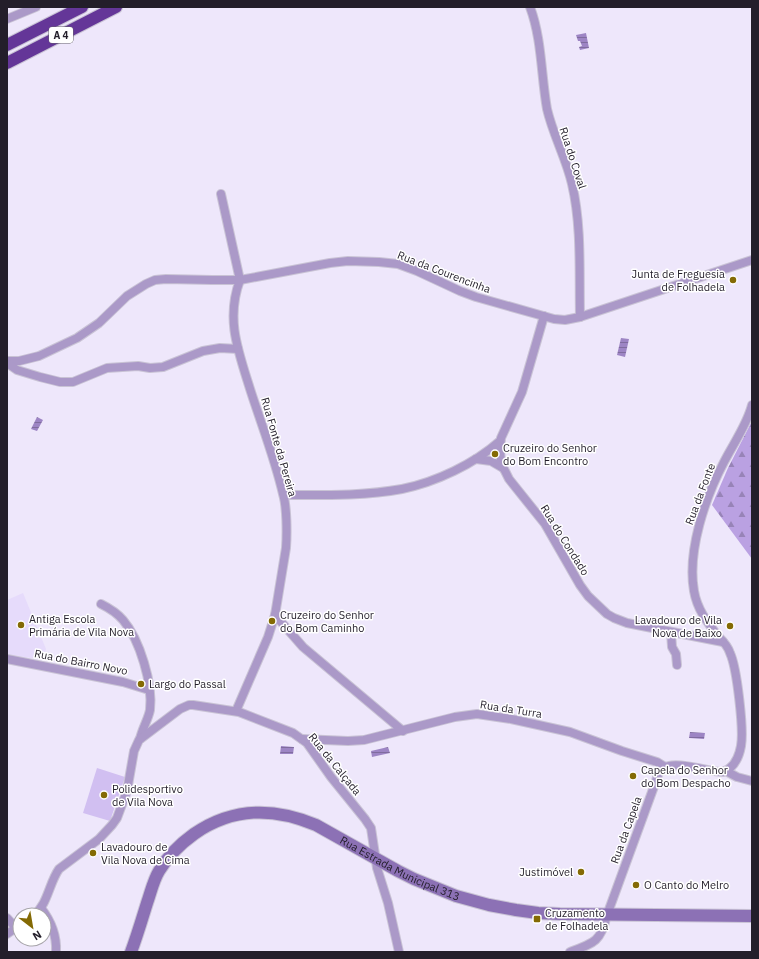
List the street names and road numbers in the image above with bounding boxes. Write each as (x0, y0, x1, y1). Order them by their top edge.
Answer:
road number: A 4 (49, 27, 73, 43)
street label: Rua do Coval (556, 125, 590, 191)
street label: Rua da Courencinha (395, 248, 493, 296)
street label: Rua Fonte da Pereira (258, 396, 300, 498)
street label: Rua da Fonte (682, 461, 718, 527)
street label: Rua do Condado (538, 502, 592, 578)
street label: Rua do Bairro Novo (33, 646, 129, 678)
street label: Rua da Turra (479, 697, 543, 721)
street label: Rua da Calçada (306, 730, 364, 798)
street label: Rua da Capela (607, 794, 645, 866)
street label: Rua Estrada Municipal 313 (337, 833, 461, 904)

